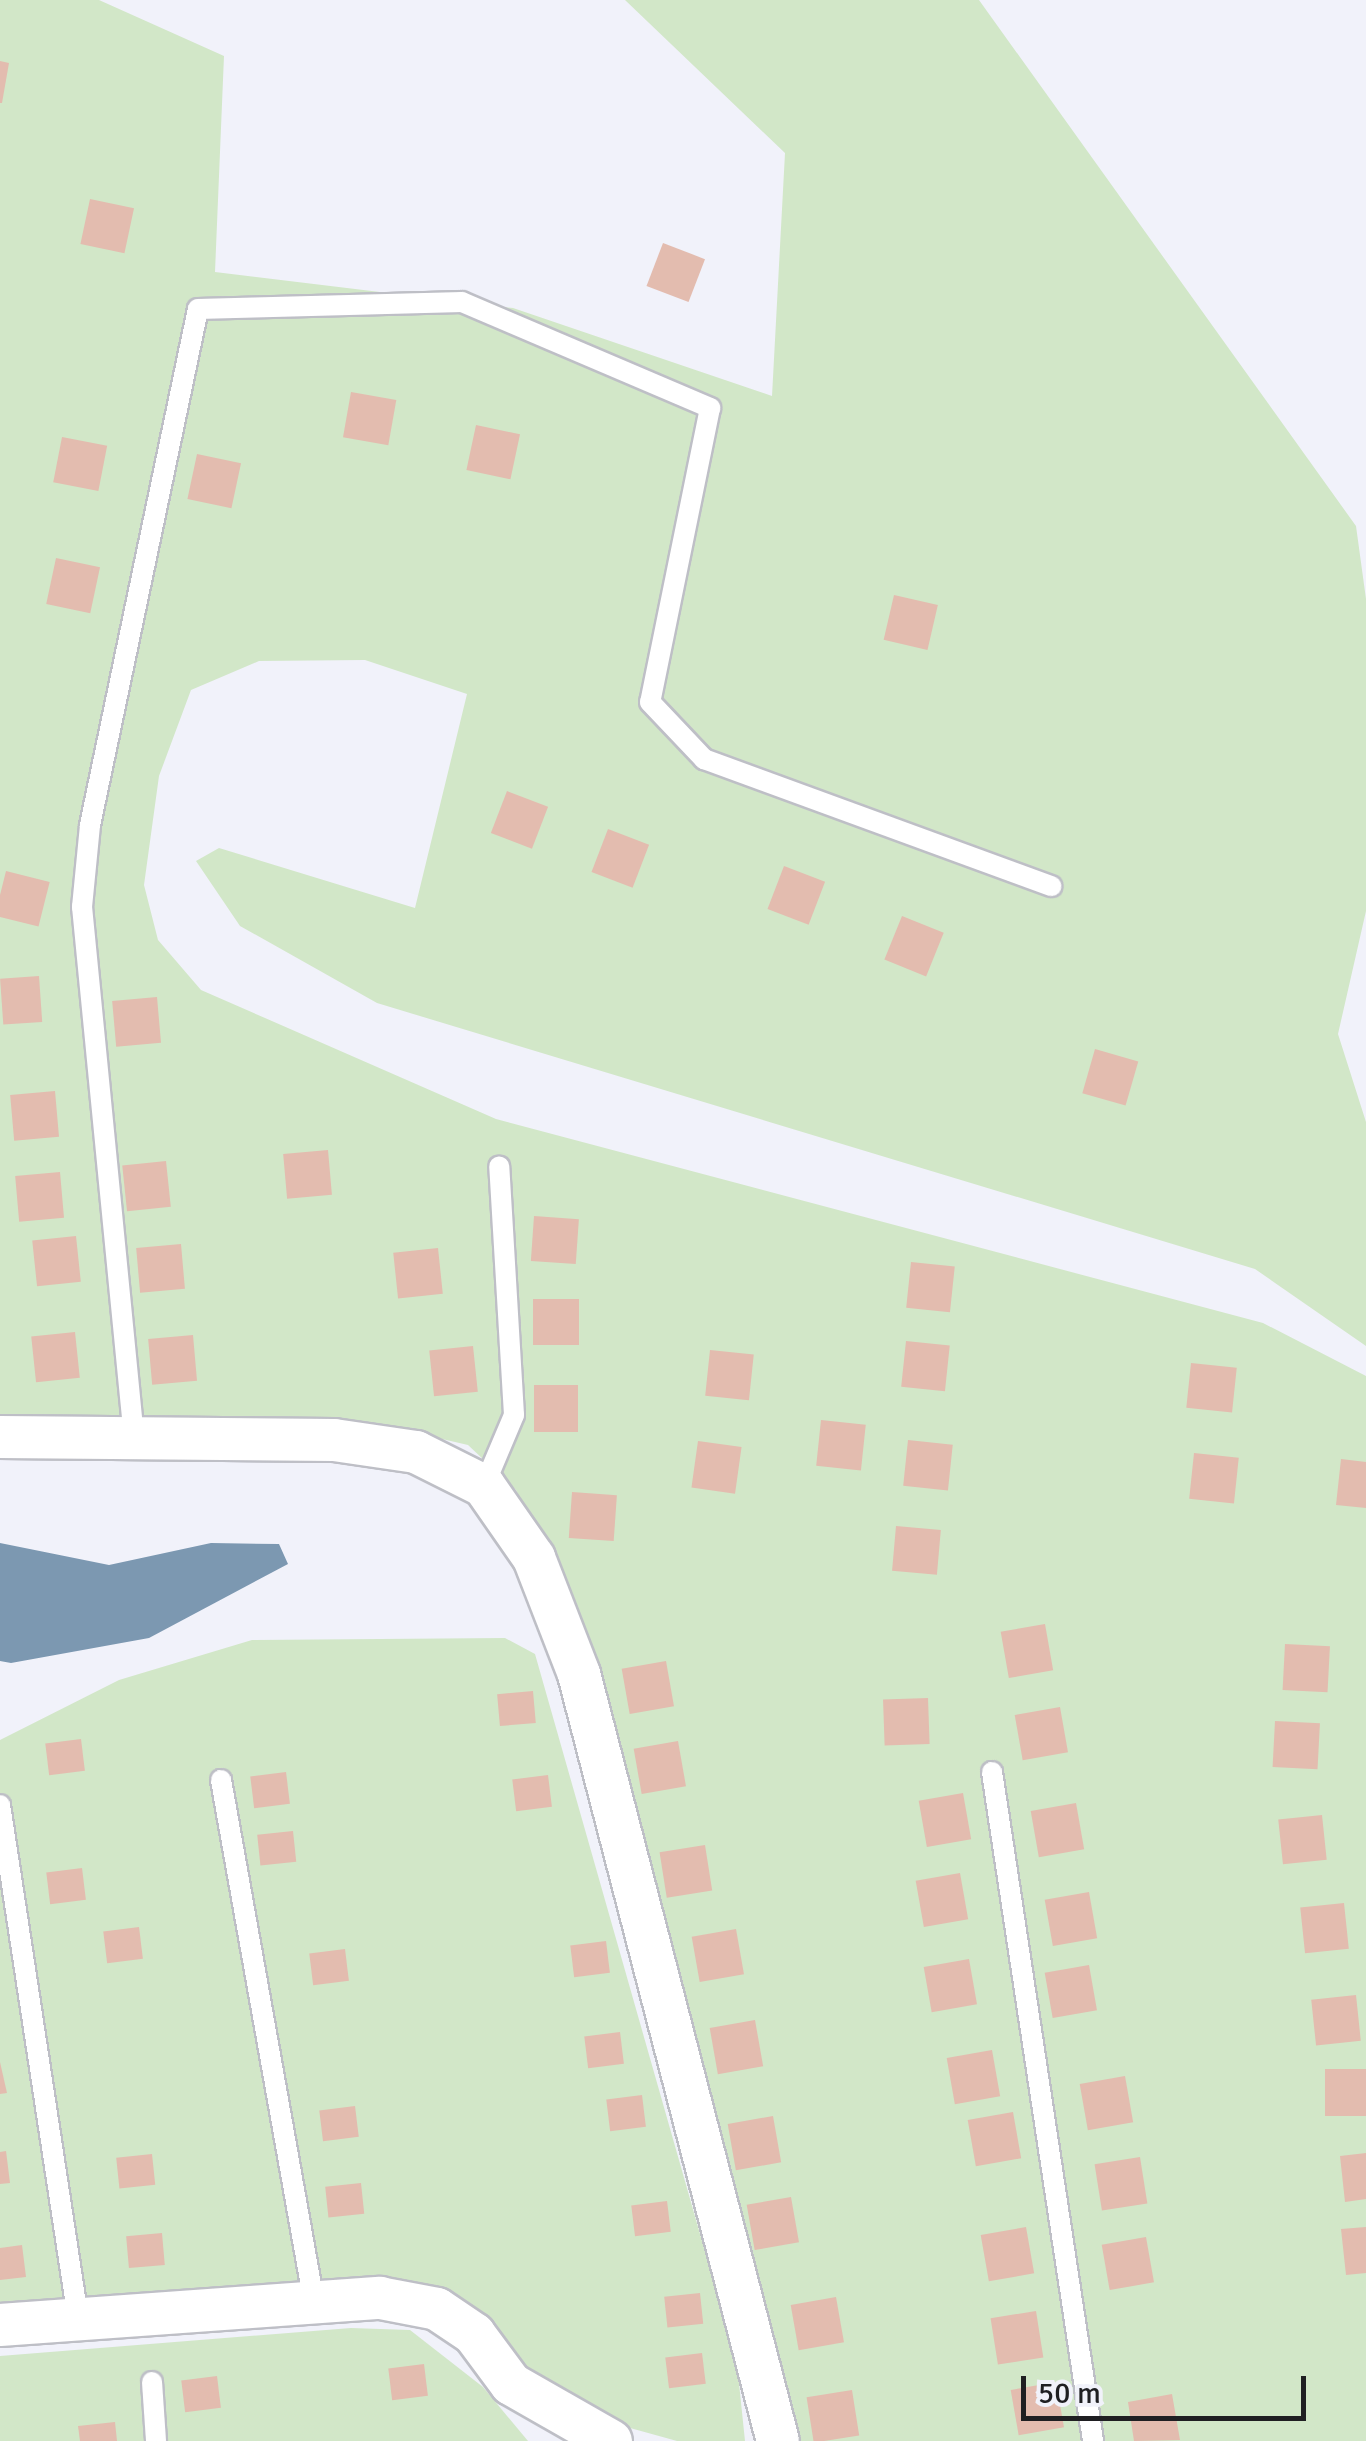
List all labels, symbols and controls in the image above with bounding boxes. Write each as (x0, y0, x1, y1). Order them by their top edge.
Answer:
scale bar (1026, 2356, 1311, 2418)
text: 50 m (1038, 2375, 1101, 2412)

